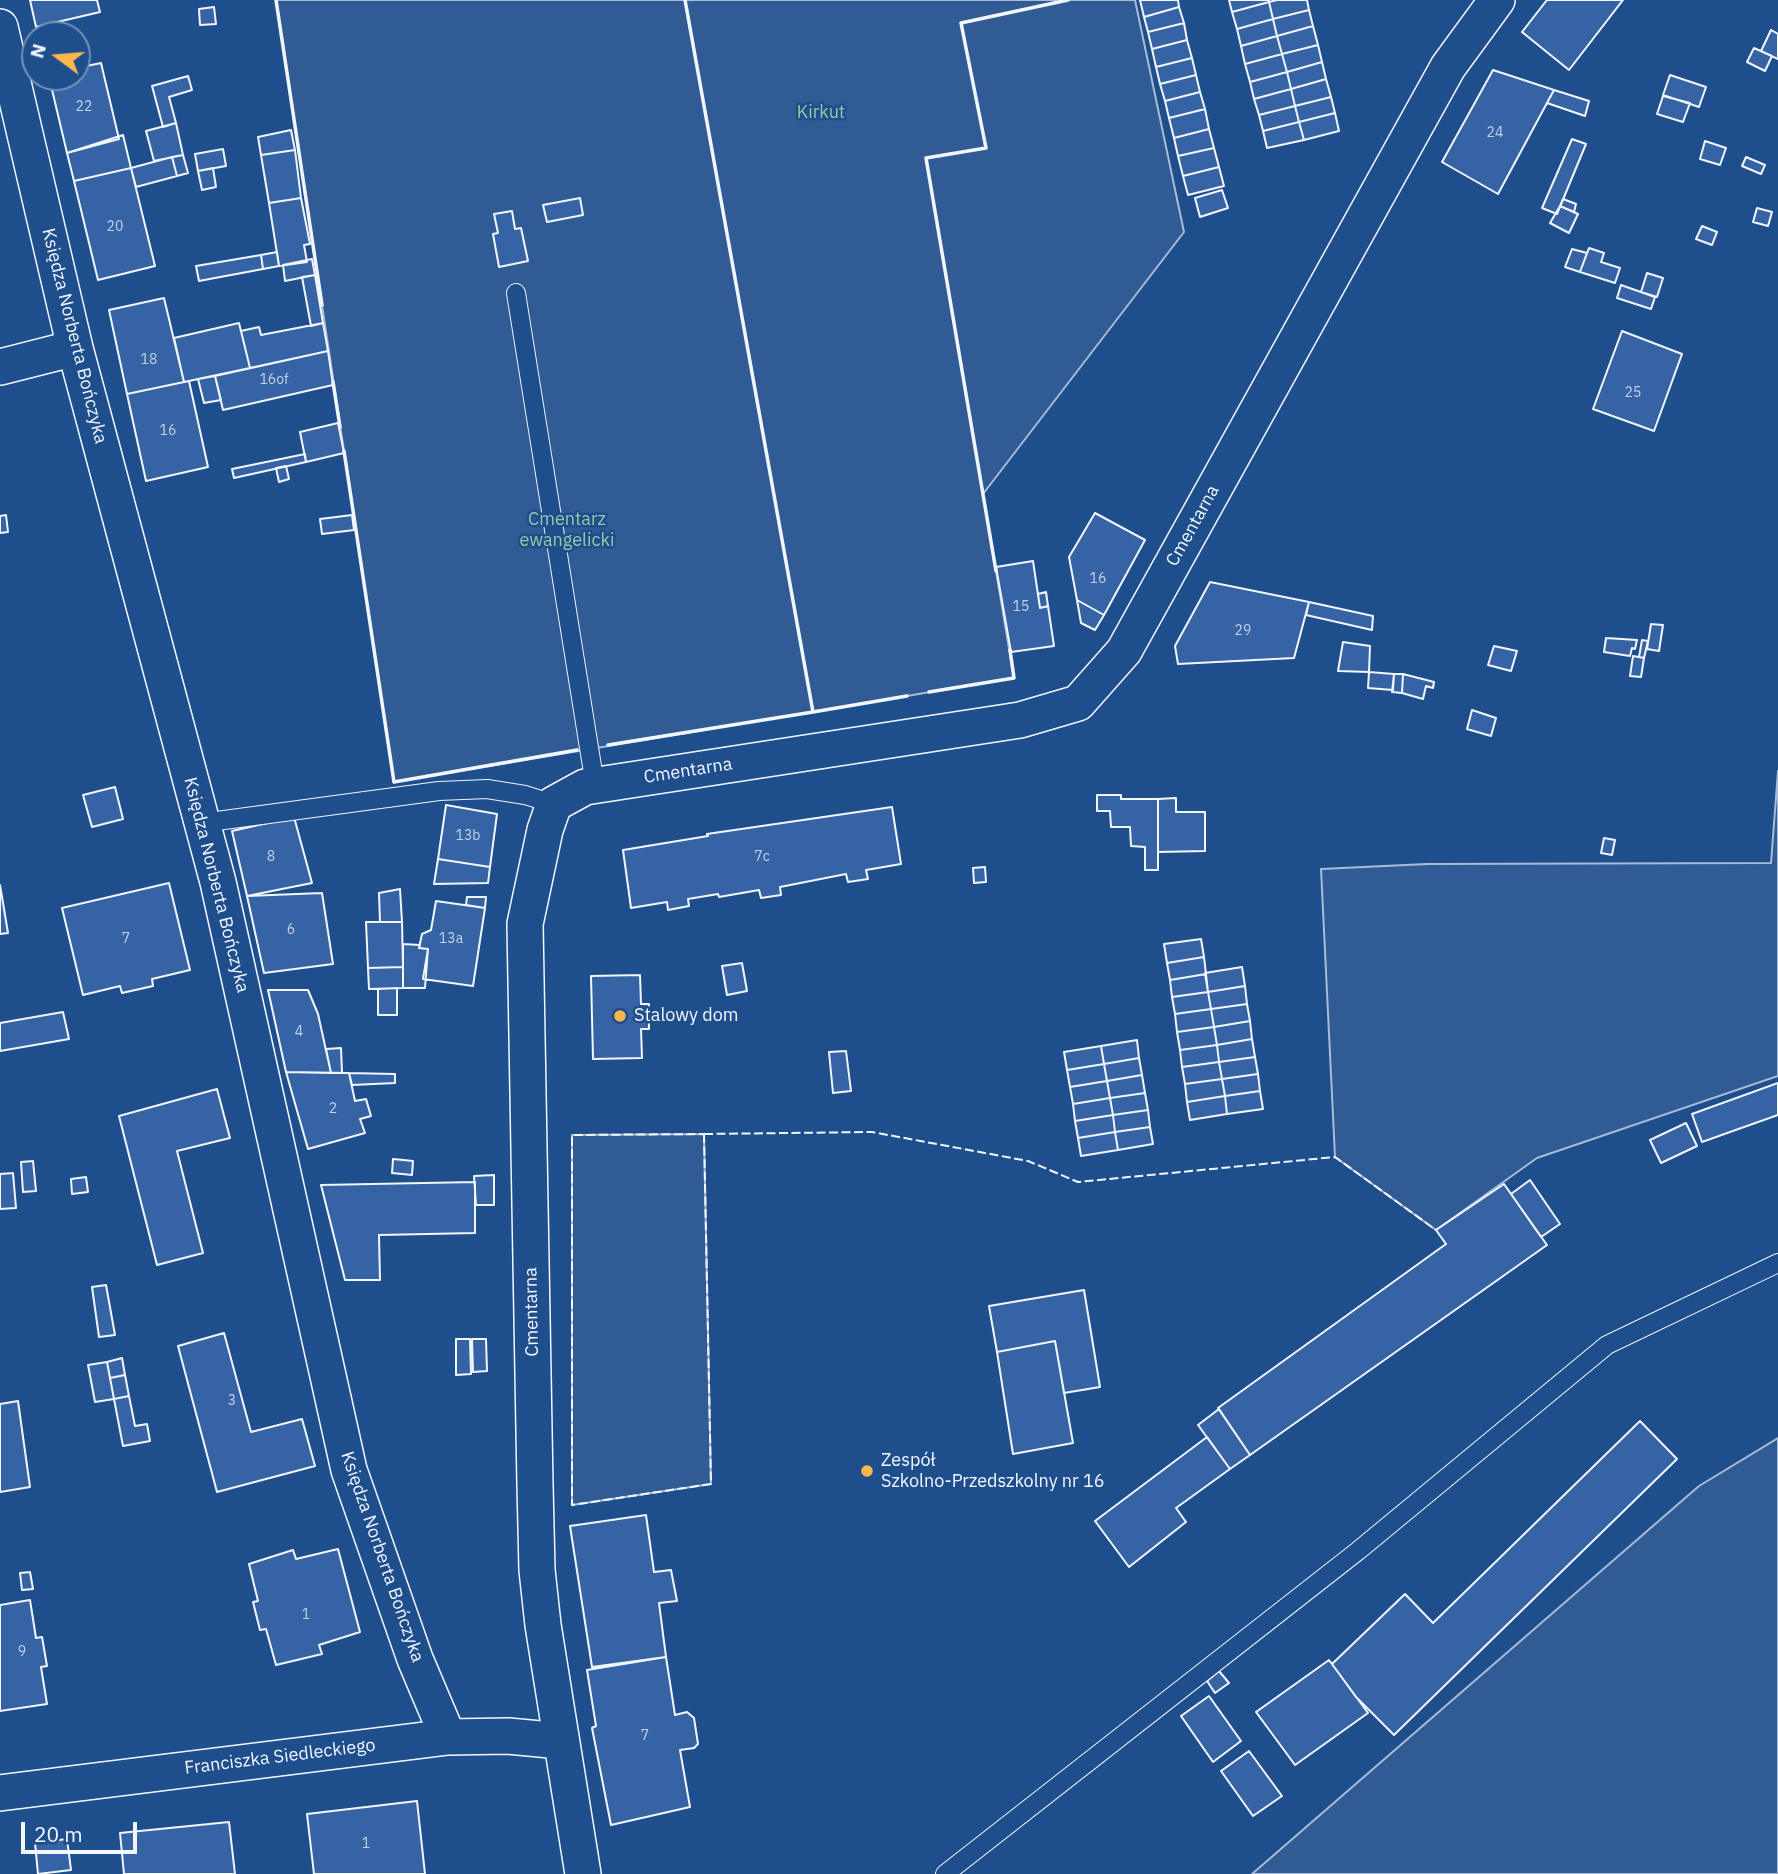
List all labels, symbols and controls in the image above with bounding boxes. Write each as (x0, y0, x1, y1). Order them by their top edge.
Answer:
north arrow (21, 21, 91, 91)
text: N (24, 41, 51, 61)
house number: 22 (76, 99, 92, 115)
park label: Kirkut (797, 102, 845, 124)
house number: 24 (1487, 125, 1503, 141)
house number: 20 (107, 219, 123, 235)
street label: Księdza Norberta Bończyka (37, 226, 111, 446)
house number: 18 (141, 352, 157, 368)
house number: 16of (259, 372, 289, 388)
house number: 25 (1625, 385, 1641, 401)
house number: 16 (160, 423, 176, 439)
street label: Cmentarna (1162, 482, 1224, 570)
park label: Cmentarz ewangelicki (519, 509, 615, 552)
house number: 16 (1090, 571, 1106, 587)
house number: 15 (1013, 599, 1029, 615)
house number: 29 (1235, 623, 1251, 639)
street label: Cmentarna (642, 753, 734, 789)
street label: Księdza Norberta Bończyka (179, 775, 253, 995)
house number: 13b (456, 828, 480, 844)
house number: 8 (267, 849, 275, 865)
house number: 7c (754, 849, 770, 865)
house number: 6 (287, 922, 295, 938)
house number: 7 (122, 931, 130, 947)
house number: 13a (439, 931, 463, 947)
place label: Stalowy dom (634, 1005, 739, 1027)
marker: Stalowy dom (612, 1008, 628, 1024)
house number: 4 (295, 1024, 303, 1040)
house number: 2 (329, 1101, 337, 1117)
street label: Cmentarna (520, 1267, 544, 1357)
house number: 3 (228, 1393, 236, 1409)
street label: Księdza Norberta Bończyka (336, 1449, 428, 1665)
place label: Zespół Szkolno-Przedszkolny nr 16 (881, 1450, 1105, 1492)
marker: Zespół Szkolno-Przedszkolny nr 16 (859, 1463, 875, 1479)
house number: 1 (302, 1607, 310, 1623)
house number: 9 (18, 1644, 26, 1660)
house number: 7 (641, 1728, 649, 1744)
street label: Franciszka Siedleckiego (183, 1735, 377, 1779)
scale bar (24, 1808, 140, 1852)
text: 20 m (34, 1820, 83, 1848)
house number: 1 (362, 1836, 370, 1852)

